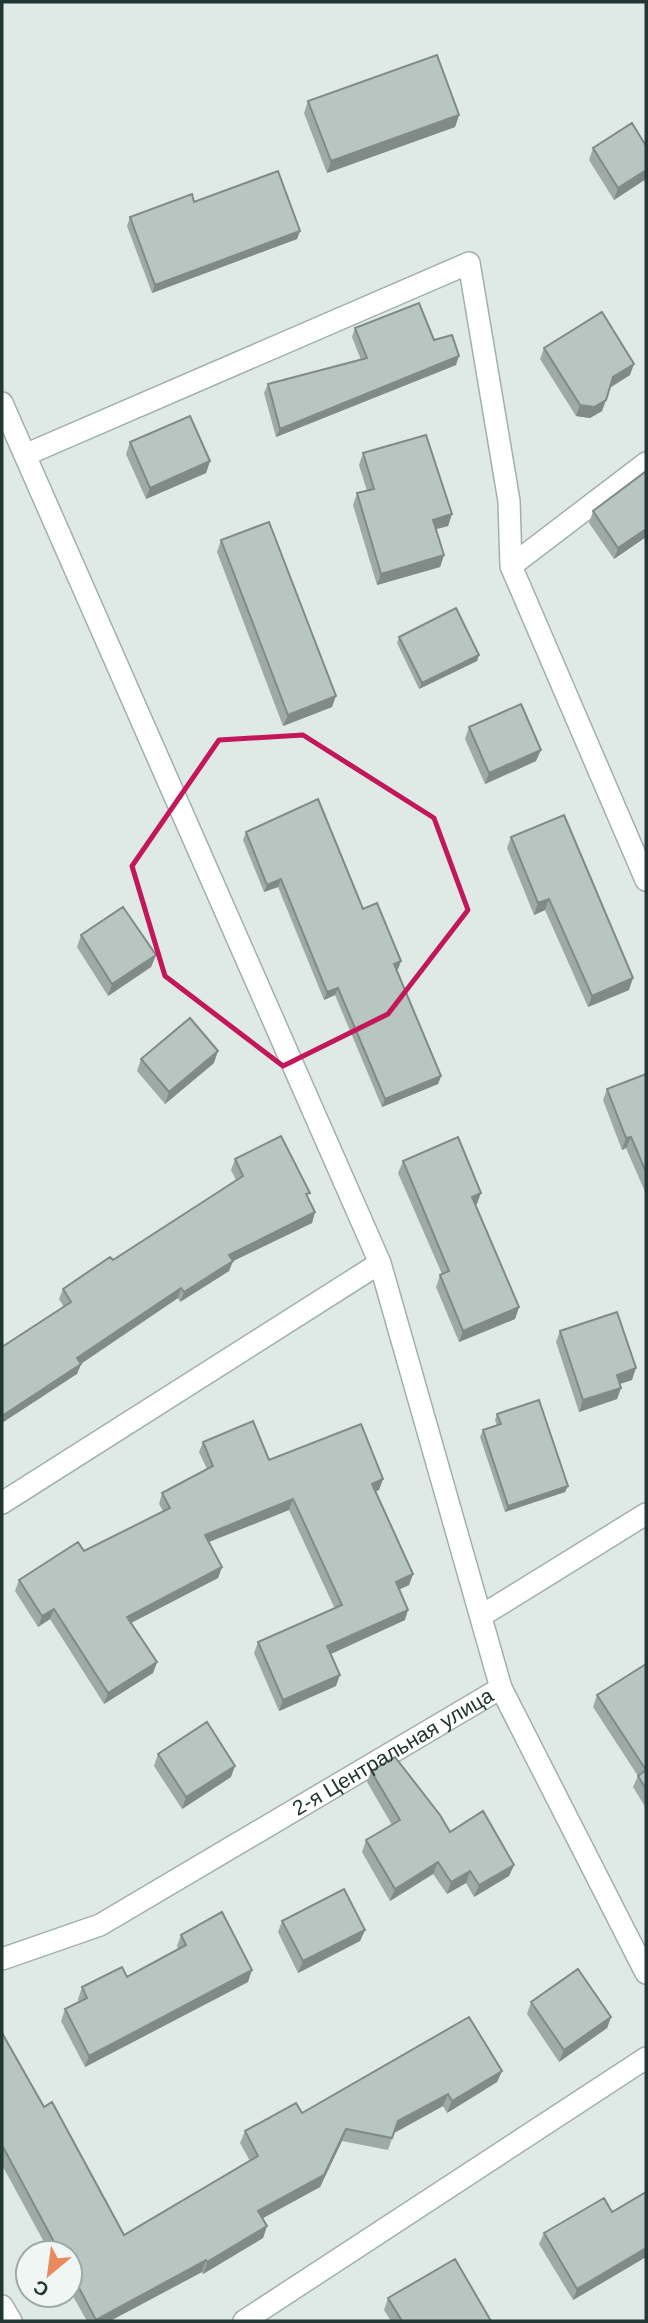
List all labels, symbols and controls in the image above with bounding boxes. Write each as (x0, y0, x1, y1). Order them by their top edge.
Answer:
street label: 2-я Центральная улица (288, 1683, 497, 1820)
north arrow (14, 2239, 84, 2309)
text: С (30, 2276, 52, 2301)

